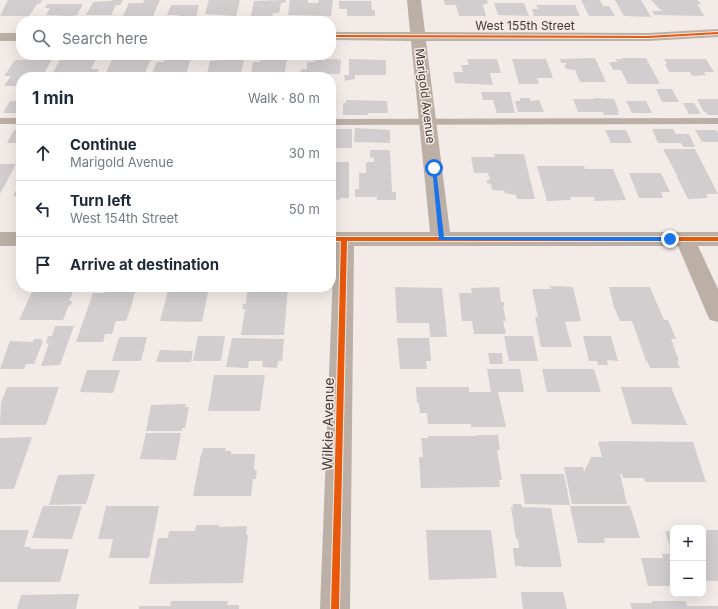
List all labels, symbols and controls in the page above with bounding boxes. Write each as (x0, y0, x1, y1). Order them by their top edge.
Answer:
search box (16, 16, 336, 60)
street label: West 155th Street (475, 18, 575, 33)
icon: search (30, 27, 52, 49)
text: Search here (62, 29, 148, 48)
street label: Marigold Avenue (412, 48, 439, 144)
text: 1 min (32, 88, 74, 108)
text: Walk · 80 m (248, 90, 320, 106)
text: Continue (70, 135, 137, 154)
icon: ahead (32, 142, 54, 164)
text: 30 m (289, 145, 320, 161)
text: Marigold Avenue (70, 154, 174, 170)
route start (425, 159, 443, 177)
text: Turn left (70, 191, 131, 210)
icon: left (32, 198, 54, 220)
text: 50 m (289, 201, 320, 217)
text: West 154th Street (70, 210, 178, 226)
route end (661, 230, 679, 248)
icon: arrive (32, 254, 54, 276)
text: Arrive at destination (70, 255, 219, 274)
street label: Wilkie Avenue (318, 377, 337, 471)
map controls (670, 525, 706, 597)
button: + (670, 525, 706, 561)
button: − (670, 561, 706, 597)

